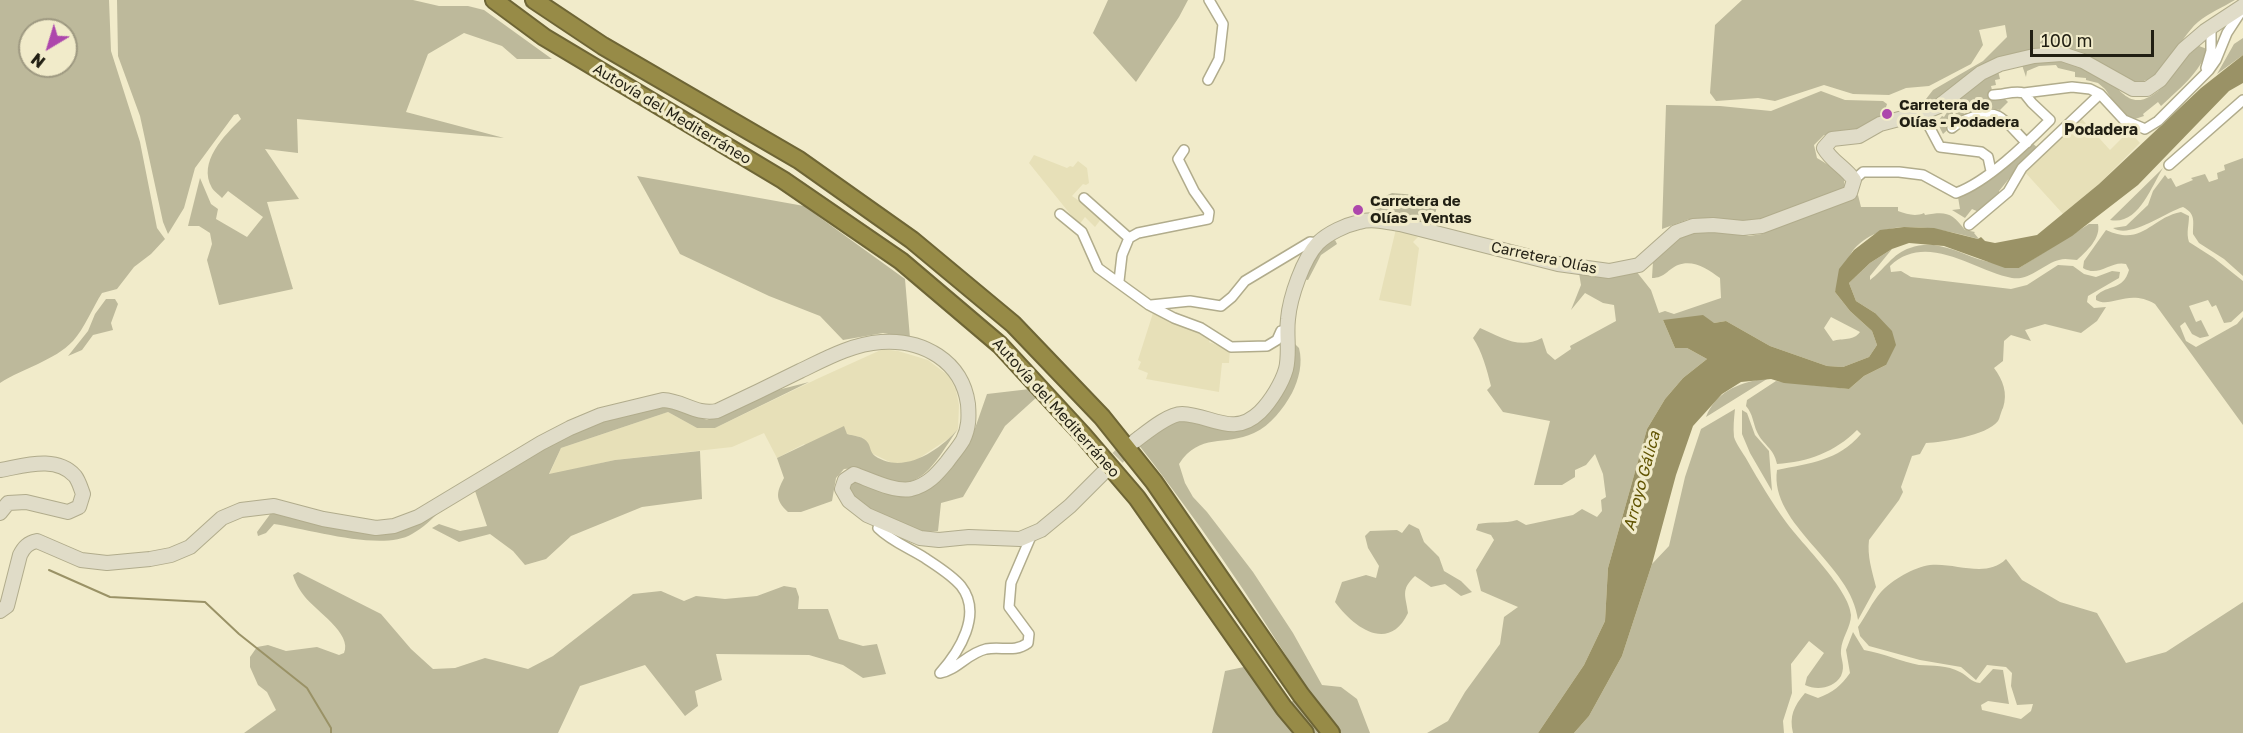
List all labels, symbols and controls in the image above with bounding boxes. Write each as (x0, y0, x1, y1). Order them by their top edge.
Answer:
north arrow (18, 18, 78, 78)
scale bar (2033, 18, 2158, 56)
text: 100 m (2041, 29, 2092, 51)
text: N (27, 49, 49, 72)
street label: Autovía del Mediterráneo (590, 60, 754, 168)
place label: Carretera de Olías - Podadera (1899, 96, 2019, 131)
marker: Carretera de Olías - Podadera (1880, 107, 1894, 121)
district label: Podadera (2064, 120, 2138, 140)
place label: Carretera de Olías - Ventas (1370, 192, 1472, 227)
marker: Carretera de Olías - Ventas (1351, 203, 1365, 217)
street label: Carretera Olías (1489, 238, 1599, 278)
street label: Autovía del Mediterráneo (989, 335, 1123, 481)
water label: Arroyo Gálica (1620, 429, 1664, 533)

